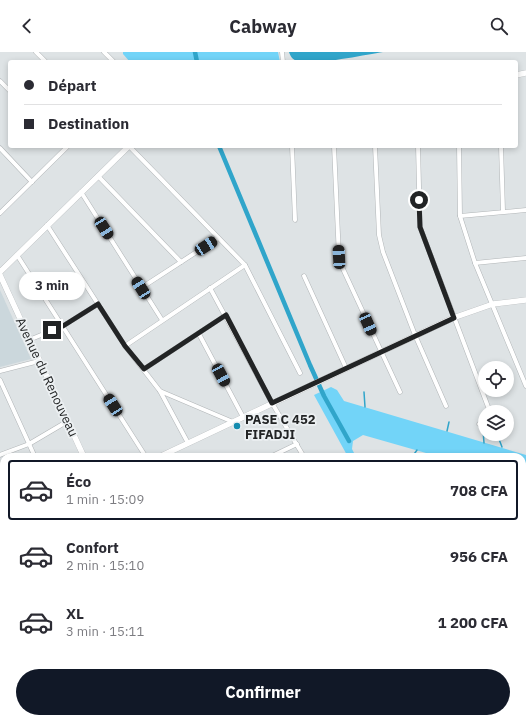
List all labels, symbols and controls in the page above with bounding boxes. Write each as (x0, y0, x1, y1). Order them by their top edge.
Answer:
icon: back (16, 15, 38, 37)
text: Cabway (229, 15, 297, 38)
icon: search (488, 15, 510, 37)
text: Départ (48, 76, 96, 95)
text: Destination (48, 114, 129, 133)
route start (410, 191, 428, 209)
car (93, 215, 115, 241)
car (193, 234, 219, 258)
car (332, 245, 346, 269)
callout: 3 min (19, 272, 85, 300)
car (130, 275, 152, 301)
text: 3 min (35, 277, 69, 294)
car (358, 311, 378, 337)
street label: Avenue du Renouveau (12, 315, 82, 439)
route end (43, 321, 61, 339)
map controls (478, 361, 514, 441)
button: locate (478, 361, 514, 397)
car (210, 362, 232, 388)
car (101, 392, 125, 418)
button: layers (478, 405, 514, 441)
place label: PASE C 452 FIFADJI (245, 411, 316, 443)
marker: PASE C 452 FIFADJI (232, 421, 242, 431)
icon: car (18, 472, 54, 508)
text: Éco (66, 472, 91, 491)
text: 708 CFA (450, 481, 508, 500)
text: 1 min · 15:09 (66, 491, 144, 508)
icon: car (18, 538, 54, 574)
text: Confort (66, 538, 119, 557)
text: 956 CFA (450, 547, 508, 566)
text: 2 min · 15:10 (66, 557, 144, 574)
icon: car (18, 604, 54, 640)
text: XL (66, 604, 84, 623)
text: 1 200 CFA (437, 613, 508, 632)
text: 3 min · 15:11 (66, 623, 144, 640)
button: Confirmer (16, 669, 510, 715)

